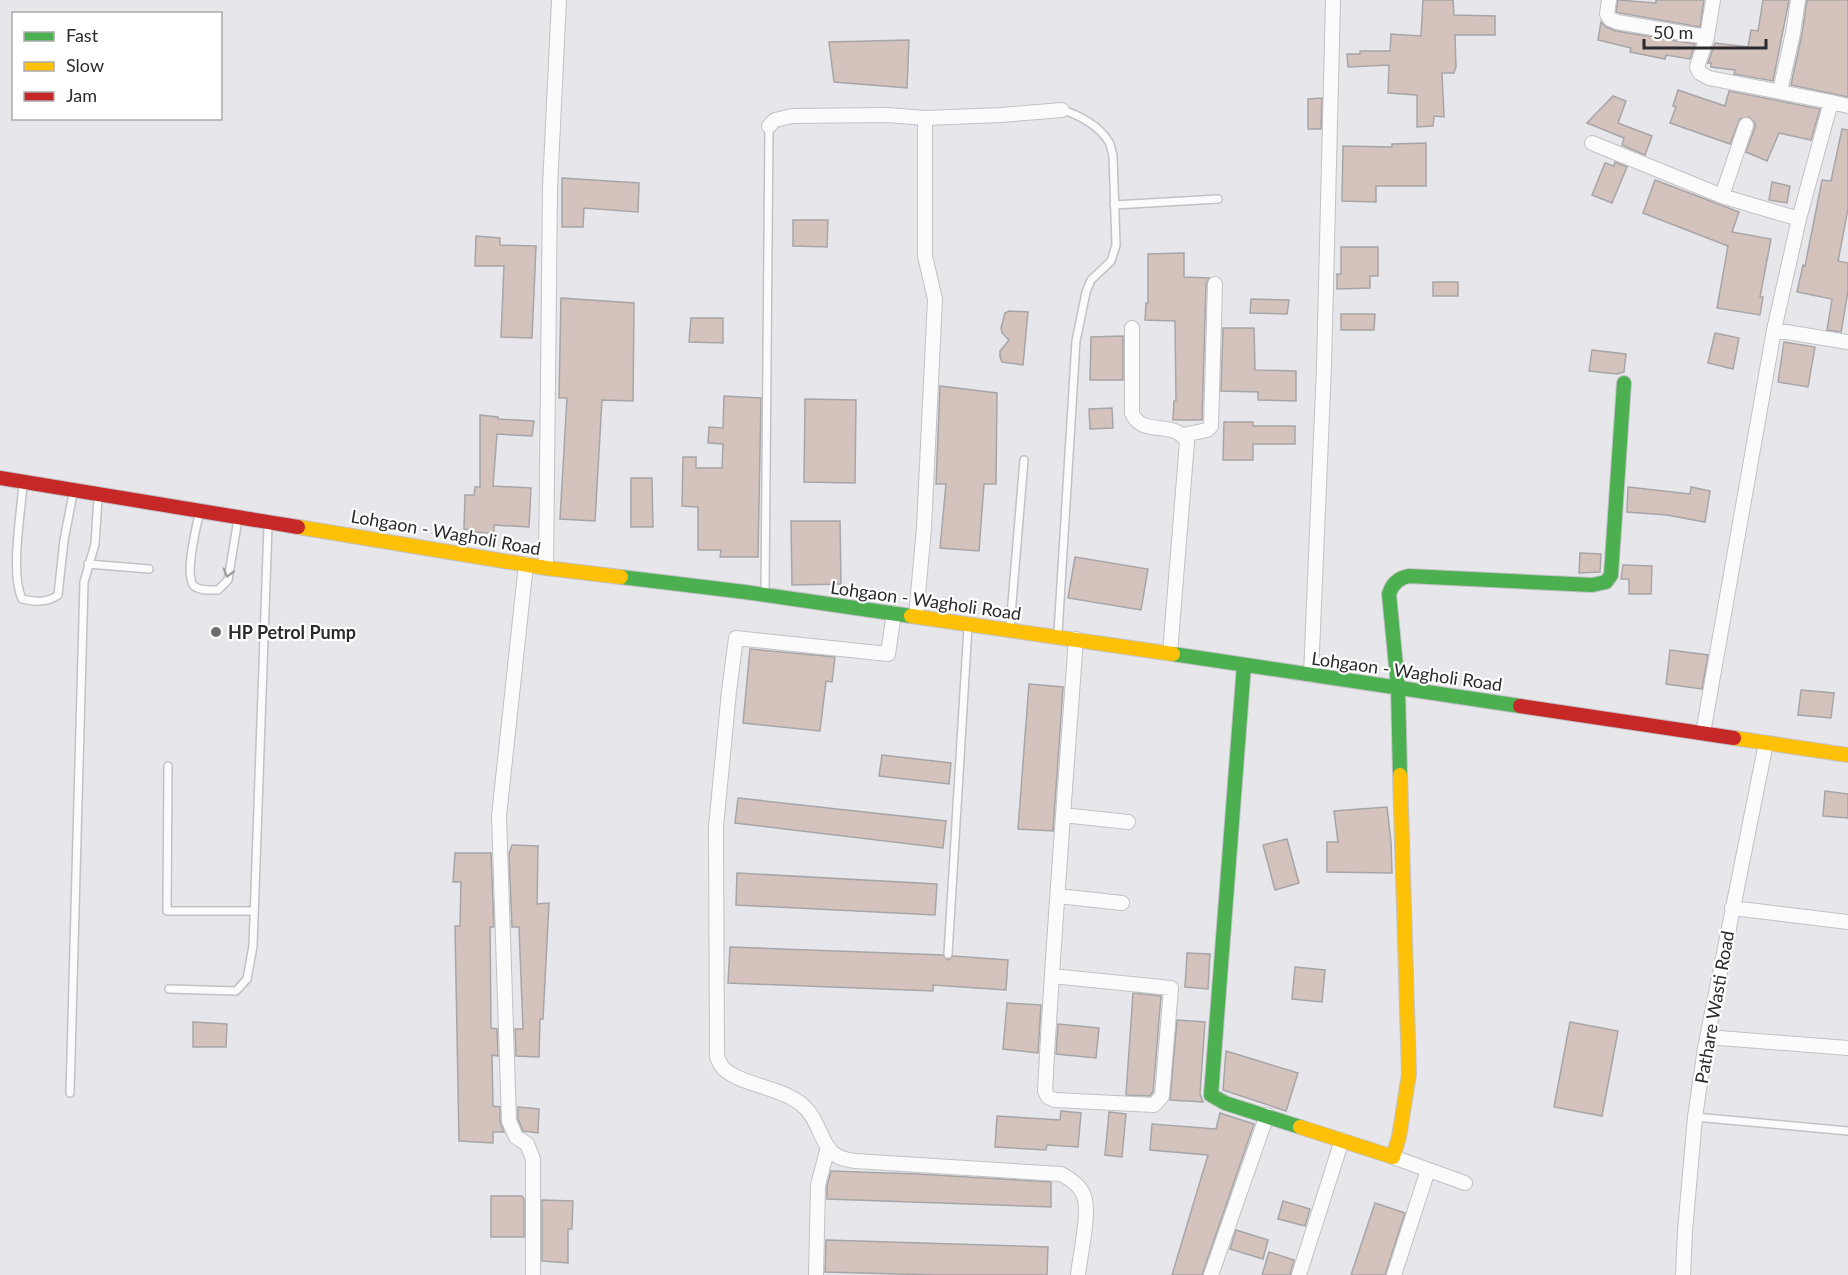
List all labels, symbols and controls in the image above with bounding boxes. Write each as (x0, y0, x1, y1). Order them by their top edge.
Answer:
legend (12, 12, 222, 120)
scale bar (1644, 12, 1766, 50)
text: 50 m (1653, 21, 1693, 43)
text: Fast (66, 24, 99, 46)
text: Slow (66, 54, 104, 76)
text: Jam (66, 84, 97, 106)
street label: Lohgaon - Wagholi Road (349, 504, 543, 560)
one-way arrow (223, 568, 235, 578)
street label: Lohgaon - Wagholi Road (829, 576, 1023, 624)
place label: HP Petrol Pump (228, 621, 356, 643)
marker: HP Petrol Pump (209, 625, 223, 639)
street label: Lohgaon - Wagholi Road (1310, 647, 1504, 695)
street label: Pathare Wasti Road (1690, 929, 1738, 1085)

